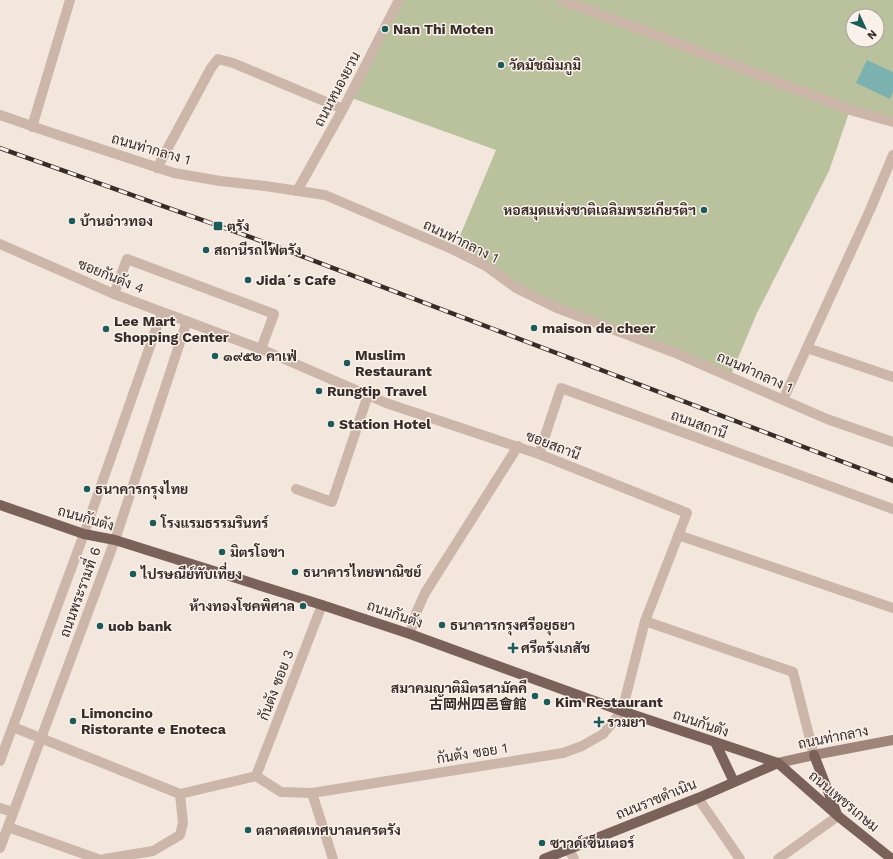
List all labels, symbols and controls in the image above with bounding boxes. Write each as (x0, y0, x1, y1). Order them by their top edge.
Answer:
north arrow (845, 8, 885, 48)
place label: Nan Thi Moten (393, 21, 494, 37)
marker: Nan Thi Moten (380, 24, 390, 34)
text: N (864, 27, 879, 42)
street label: ถนนหนองยวน (311, 49, 363, 129)
place label: วัดมัชฌิมภูมิ (509, 57, 581, 76)
marker: วัดมัชฌิมภูมิ (496, 60, 506, 70)
street label: ถนนท่ากลาง 1 (110, 130, 192, 168)
place label: หอสมุดแห่งชาติเฉลิมพระเกียรติฯ (503, 201, 696, 221)
marker: หอสมุดแห่งชาติเฉลิมพระเกียรติฯ (699, 205, 709, 215)
place label: บ้านอ่าวทอง (80, 213, 153, 229)
marker: บ้านอ่าวทอง (67, 216, 77, 226)
street label: ถนนท่ากลาง 1 (421, 216, 501, 266)
place label: ตรัง (227, 218, 250, 234)
marker: ตรัง (212, 220, 224, 232)
place label: สถานีรถไฟตรัง (214, 241, 302, 258)
marker: สถานีรถไฟตรัง (201, 245, 211, 255)
street label: ซอยกันตัง 4 (76, 255, 146, 297)
place label: Jida´s Cafe (256, 272, 336, 288)
marker: Jida´s Cafe (243, 275, 253, 285)
place label: Lee Mart Shopping Center (114, 313, 229, 345)
place label: maison de cheer (542, 320, 656, 336)
marker: maison de cheer (529, 323, 539, 333)
marker: Lee Mart Shopping Center (101, 324, 111, 334)
place label: Muslim Restaurant (355, 347, 432, 379)
place label: ๑๙๕๒ คาเฟ่ (223, 348, 297, 364)
street label: ถนนท่ากลาง 1 (715, 348, 795, 396)
marker: ๑๙๕๒ คาเฟ่ (210, 351, 220, 361)
marker: Muslim Restaurant (342, 358, 352, 368)
place label: Rungtip Travel (327, 383, 427, 399)
marker: Rungtip Travel (314, 386, 324, 396)
street label: ถนนสถานี (669, 406, 729, 441)
place label: Station Hotel (339, 416, 431, 432)
marker: Station Hotel (326, 419, 336, 429)
street label: ซอยสถานี (524, 426, 583, 463)
place label: ธนาคารกรุงไทย (95, 480, 188, 500)
marker: ธนาคารกรุงไทย (82, 484, 92, 494)
street label: ถนนกันตัง (56, 502, 116, 534)
place label: โรงแรมธรรมรินทร์ (160, 514, 270, 531)
marker: โรงแรมธรรมรินทร์ (148, 518, 158, 528)
street label: ถนนพระรามที่ 6 (52, 543, 104, 639)
place label: มิตรโอชา (230, 543, 285, 560)
marker: มิตรโอชา (217, 547, 227, 557)
place label: ไปรษณีย์ทับเที่ยง (140, 562, 242, 582)
place label: ธนาคารไทยพาณิชย์ (303, 563, 422, 580)
marker: ธนาคารไทยพาณิชย์ (290, 567, 300, 577)
marker: ไปรษณีย์ทับเที่ยง (128, 569, 138, 579)
place label: ห้างทองโชคพิศาล (189, 597, 295, 614)
street label: ถนนกันตัง (365, 597, 425, 631)
marker: ห้างทองโชคพิศาล (298, 601, 308, 611)
place label: ธนาคารกรุงศรีอยุธยา (450, 616, 575, 636)
place label: uob bank (108, 618, 172, 634)
marker: ธนาคารกรุงศรีอยุธยา (437, 620, 447, 630)
marker: uob bank (95, 621, 105, 631)
place label: ศรีตรังเภสัช (521, 639, 590, 656)
marker: ศรีตรังเภสัช (508, 643, 518, 653)
street label: กันตัง ซอย 3 (255, 647, 297, 723)
place label: สมาคมญาติมิตรสามัคคี 古岡州四邑會館 (391, 679, 527, 712)
marker: สมาคมญาติมิตรสามัคคี 古岡州四邑會館 (530, 691, 540, 701)
place label: Kim Restaurant (555, 694, 663, 710)
marker: Kim Restaurant (542, 697, 552, 707)
place label: Limoncino Ristorante e Enoteca (81, 705, 227, 737)
street label: ถนนกันตัง (671, 706, 731, 740)
place label: รวมยา (607, 714, 646, 730)
marker: Limoncino Ristorante e Enoteca (68, 716, 78, 726)
marker: รวมยา (594, 717, 604, 727)
street label: ถนนท่ากลาง (796, 722, 870, 752)
street label: กันตัง ซอย 1 (435, 740, 509, 766)
street label: ถนนเพชรเกษม (806, 767, 882, 835)
street label: ถนนราชดำเนิน (613, 776, 699, 822)
place label: ตลาดสดเทศบาลนครตรัง (256, 822, 401, 838)
marker: ตลาดสดเทศบาลนครตรัง (243, 825, 253, 835)
place label: ซาวด์เซ็นเตอร์ (550, 833, 636, 851)
marker: ซาวด์เซ็นเตอร์ (537, 838, 547, 848)

